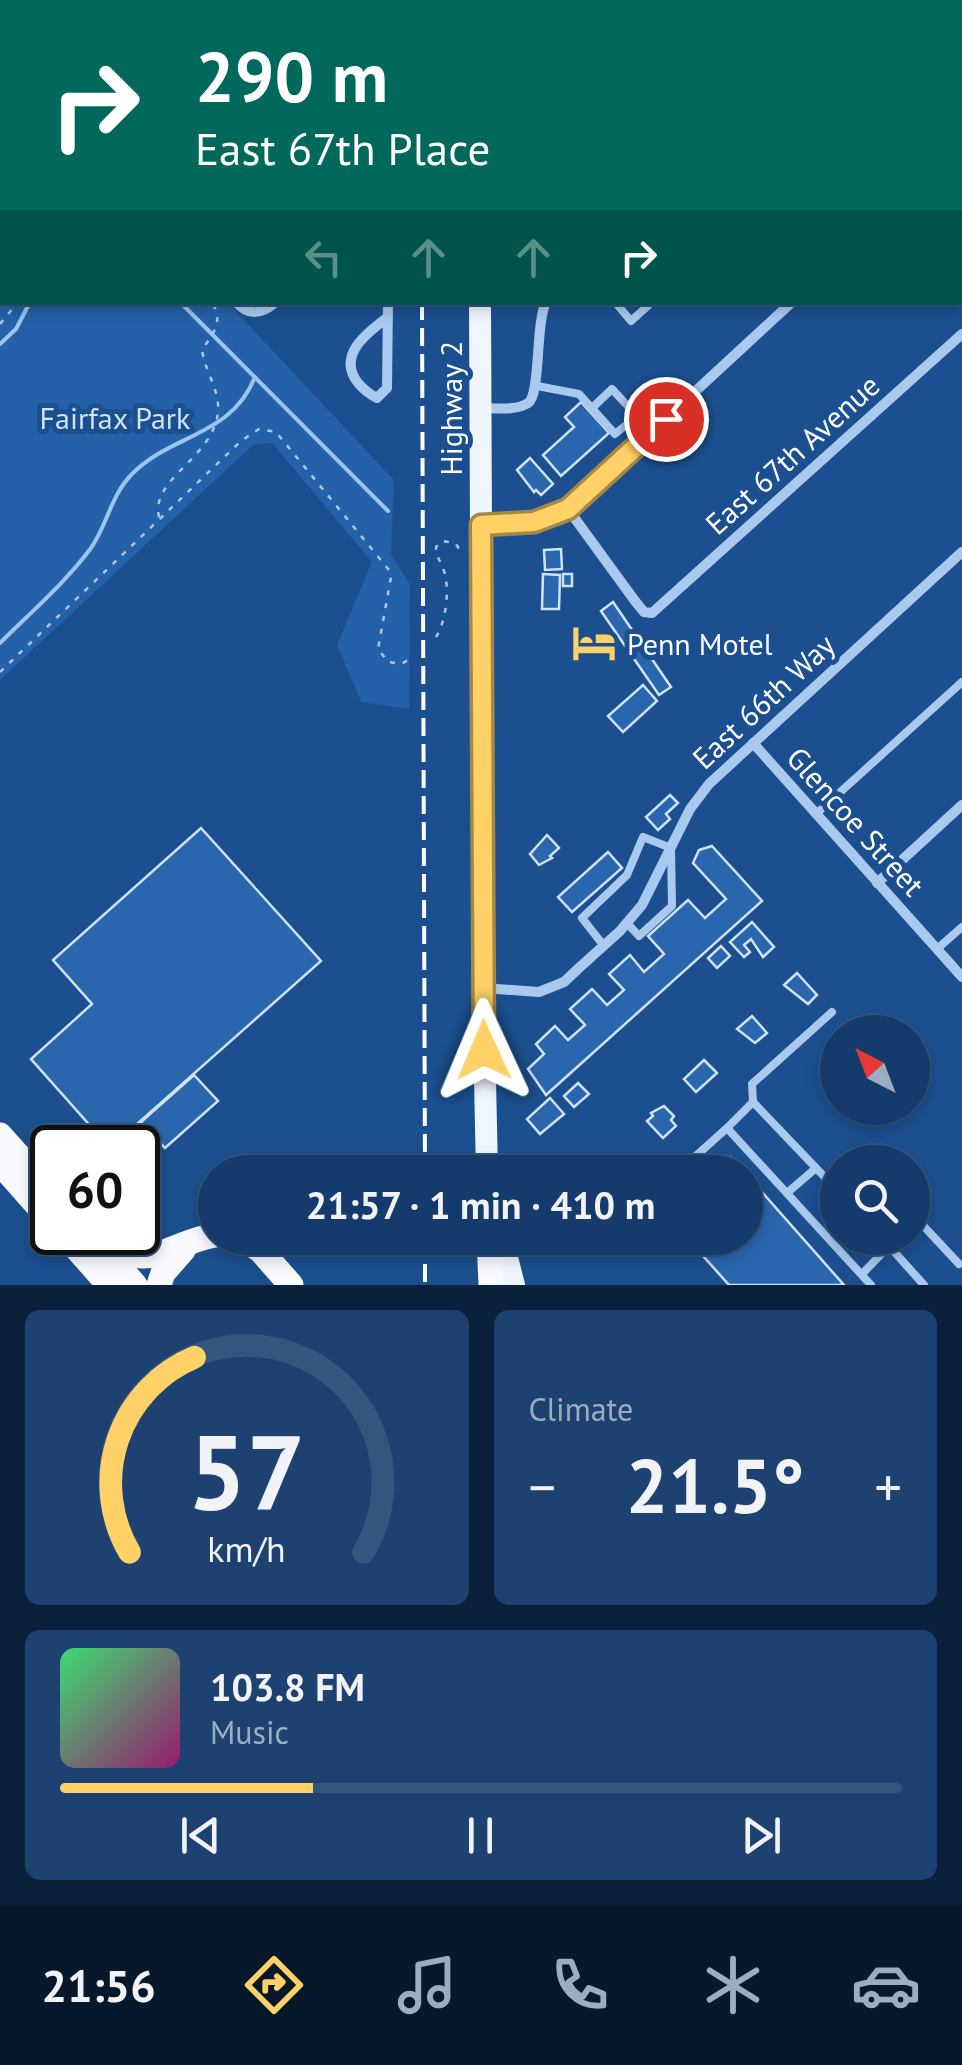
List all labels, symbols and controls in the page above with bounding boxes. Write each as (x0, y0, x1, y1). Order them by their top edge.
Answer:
text: 290 m (195, 31, 388, 121)
icon: right (30, 40, 160, 170)
text: East 67th Place (195, 119, 490, 177)
icon: left (296, 230, 351, 285)
icon: ahead (401, 230, 456, 285)
icon: ahead (506, 230, 561, 285)
icon: right (611, 230, 666, 285)
street label: Highway 2 (431, 341, 470, 475)
street label: East 67th Avenue (697, 366, 887, 542)
pin (624, 377, 709, 462)
icon: arrive (639, 392, 694, 447)
park label: Fairfax Park (40, 398, 191, 437)
hotel icon: Penn Motel (570, 619, 618, 667)
place label: Penn Motel (627, 624, 773, 663)
street label: East 66th Way (684, 625, 842, 777)
street label: Glencoe Street (779, 738, 933, 904)
position arrow (432, 998, 536, 1102)
north arrow (820, 1015, 930, 1125)
map controls (820, 1015, 930, 1255)
speed limit sign: 60 (30, 1125, 160, 1255)
button: search (820, 1145, 930, 1255)
text: 21:57 · 1 min · 410 m (306, 1180, 655, 1229)
text: Climate (529, 1388, 633, 1430)
text: 57 (188, 1404, 306, 1539)
text: 21.5° (626, 1437, 805, 1534)
text: − (529, 1451, 556, 1522)
text: + (874, 1451, 902, 1522)
text: km/h (208, 1526, 286, 1572)
text: 103.8 FM (210, 1662, 365, 1711)
text: Music (210, 1711, 289, 1753)
icon: previous (173, 1808, 228, 1863)
icon: pause (453, 1808, 508, 1863)
icon: next (734, 1808, 789, 1863)
icon: directions (239, 1950, 309, 2020)
icon: music (392, 1950, 462, 2020)
icon: phone (545, 1950, 615, 2020)
icon: climate (698, 1950, 768, 2020)
icon: car (851, 1950, 921, 2020)
text: 21:56 (41, 1956, 156, 2014)

